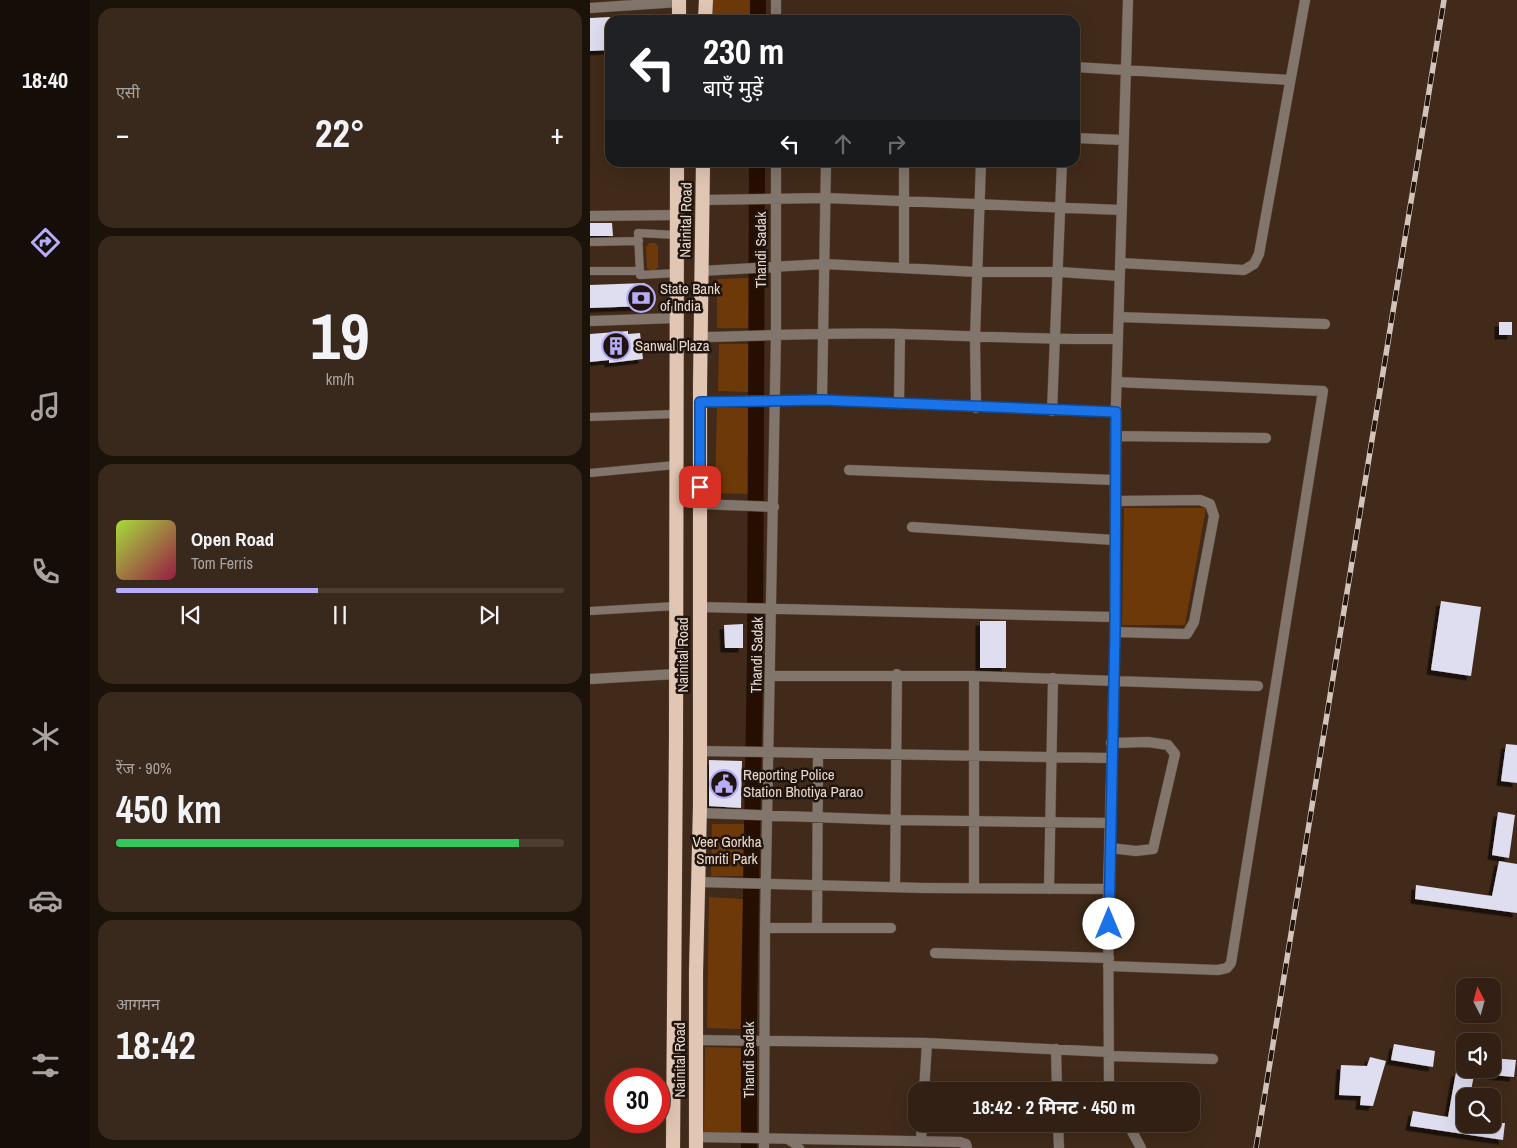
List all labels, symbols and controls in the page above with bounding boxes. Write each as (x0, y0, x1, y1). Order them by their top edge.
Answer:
text: 230 m (703, 28, 784, 75)
icon: left (620, 35, 685, 100)
text: 18:40 (22, 65, 68, 95)
text: बाएँ मुड़ें (703, 73, 763, 103)
text: एसी (116, 81, 140, 103)
text: 22° (315, 108, 365, 159)
text: − (116, 115, 129, 153)
text: + (551, 115, 564, 153)
icon: left (776, 130, 804, 158)
icon: ahead (829, 130, 857, 158)
icon: right (882, 130, 910, 158)
street label: Nainital Road (674, 182, 697, 258)
street label: Thandi Sadak (750, 211, 771, 288)
icon: directions (28, 225, 63, 260)
place label: State Bank of India (660, 278, 721, 316)
bank icon: State Bank of India (626, 283, 656, 313)
text: 19 (310, 292, 370, 379)
building icon: Sanwal Plaza (601, 331, 631, 361)
place label: Sanwal Plaza (635, 335, 710, 356)
text: km/h (326, 368, 354, 390)
icon: music (28, 389, 63, 424)
pin (679, 466, 721, 508)
icon: arrive (686, 473, 714, 501)
text: Open Road (191, 526, 274, 552)
text: Tom Ferris (191, 552, 253, 574)
icon: phone (28, 554, 63, 589)
icon: previous (177, 601, 205, 629)
icon: pause (326, 601, 354, 629)
icon: next (475, 601, 503, 629)
street label: Thandi Sadak (745, 616, 768, 693)
street label: Nainital Road (672, 617, 693, 693)
icon: climate (28, 719, 63, 754)
text: रेंज · 90% (116, 757, 172, 779)
place label: Reporting Police Station Bhotiya Parao (743, 764, 864, 802)
public building icon: Reporting Police Station Bhotiya Parao (709, 769, 739, 799)
text: 450 km (116, 784, 222, 835)
park label: Veer Gorkha Smriti Park (692, 831, 762, 869)
icon: car (28, 883, 63, 918)
position arrow (1082, 897, 1134, 949)
north arrow (1456, 978, 1501, 1022)
map controls (1456, 978, 1501, 1133)
text: आगमन (116, 993, 160, 1015)
text: 18:42 (116, 1020, 196, 1071)
street label: Thandi Sadak (738, 1021, 759, 1098)
street label: Nainital Road (669, 1022, 690, 1098)
button: sound (1456, 1033, 1501, 1078)
icon: filters (28, 1048, 63, 1083)
speed limit sign: 30 (605, 1068, 670, 1133)
button: search (1456, 1088, 1501, 1133)
text: 18:42 · 2 मिनट · 450 m (973, 1094, 1135, 1120)

